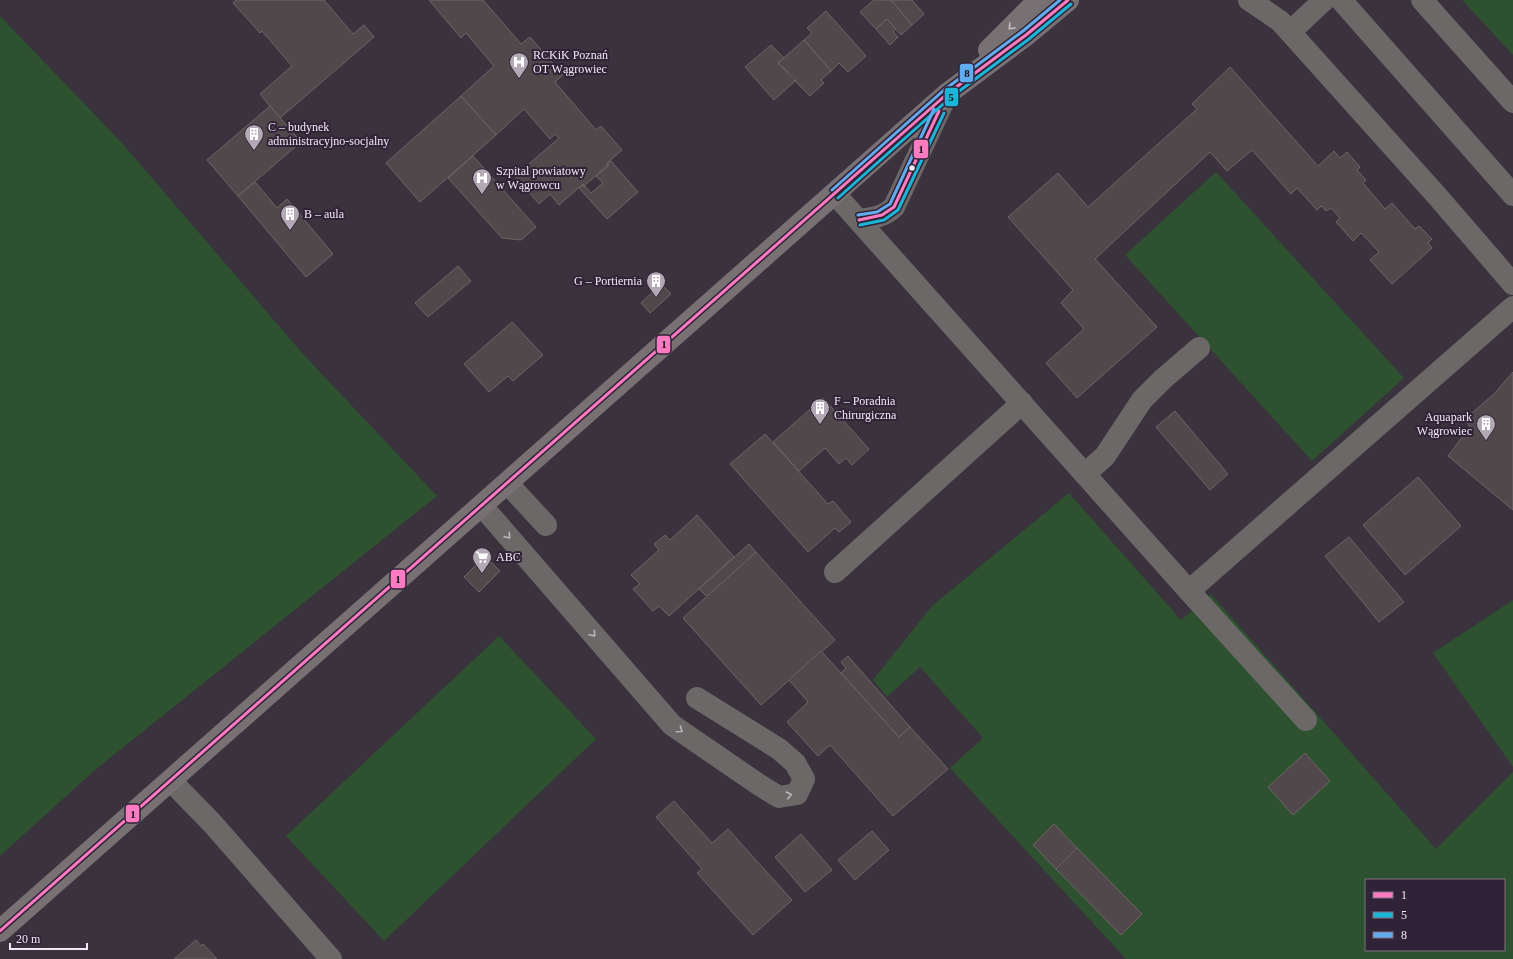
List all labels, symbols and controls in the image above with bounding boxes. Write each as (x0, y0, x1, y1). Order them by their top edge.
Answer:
one-way arrow (1008, 22, 1016, 30)
place label: RCKiK Poznań OT Wągrowiec (533, 48, 608, 76)
hospital icon: RCKiK Poznań OT Wągrowiec (508, 51, 530, 79)
line badge: 8 (959, 63, 974, 83)
text: 8 (964, 67, 970, 79)
line badge: 5 (944, 87, 959, 107)
text: 5 (948, 91, 954, 103)
place label: C – budynek administracyjno-socjalny (268, 120, 389, 148)
building icon: C – budynek administracyjno-socjalny (243, 123, 265, 151)
line badge: 1 (913, 139, 929, 159)
text: 1 (918, 143, 924, 155)
unlabelled marker (907, 163, 917, 173)
place label: Szpital powiatowy w Wągrowcu (496, 164, 586, 192)
hospital icon: Szpital powiatowy w Wągrowcu (471, 167, 493, 195)
building icon: B – aula (279, 203, 301, 231)
place label: B – aula (304, 207, 345, 221)
building icon: G – Portiernia (645, 270, 667, 298)
place label: G – Portiernia (574, 274, 643, 288)
line badge: 1 (656, 335, 671, 354)
text: 1 (661, 338, 667, 350)
place label: F – Poradnia Chirurgiczna (834, 394, 897, 422)
building icon: F – Poradnia Chirurgiczna (809, 397, 831, 425)
place label: Aquapark Wągrowiec (1417, 410, 1472, 438)
building icon: Aquapark Wągrowiec (1475, 413, 1497, 441)
one-way arrow (503, 531, 510, 538)
supermarket icon: ABC (471, 546, 493, 574)
place label: ABC (496, 550, 521, 564)
line badge: 1 (390, 569, 406, 589)
text: 1 (395, 573, 401, 585)
one-way arrow (588, 629, 595, 636)
one-way arrow (676, 725, 683, 733)
one-way arrow (786, 792, 792, 800)
line badge: 1 (125, 804, 140, 823)
text: 1 (130, 808, 136, 820)
legend (1365, 879, 1505, 951)
text: 1 (1401, 888, 1407, 902)
text: 5 (1401, 908, 1407, 922)
scale bar (10, 925, 87, 951)
text: 8 (1401, 928, 1407, 942)
text: 20 m (16, 932, 41, 946)

